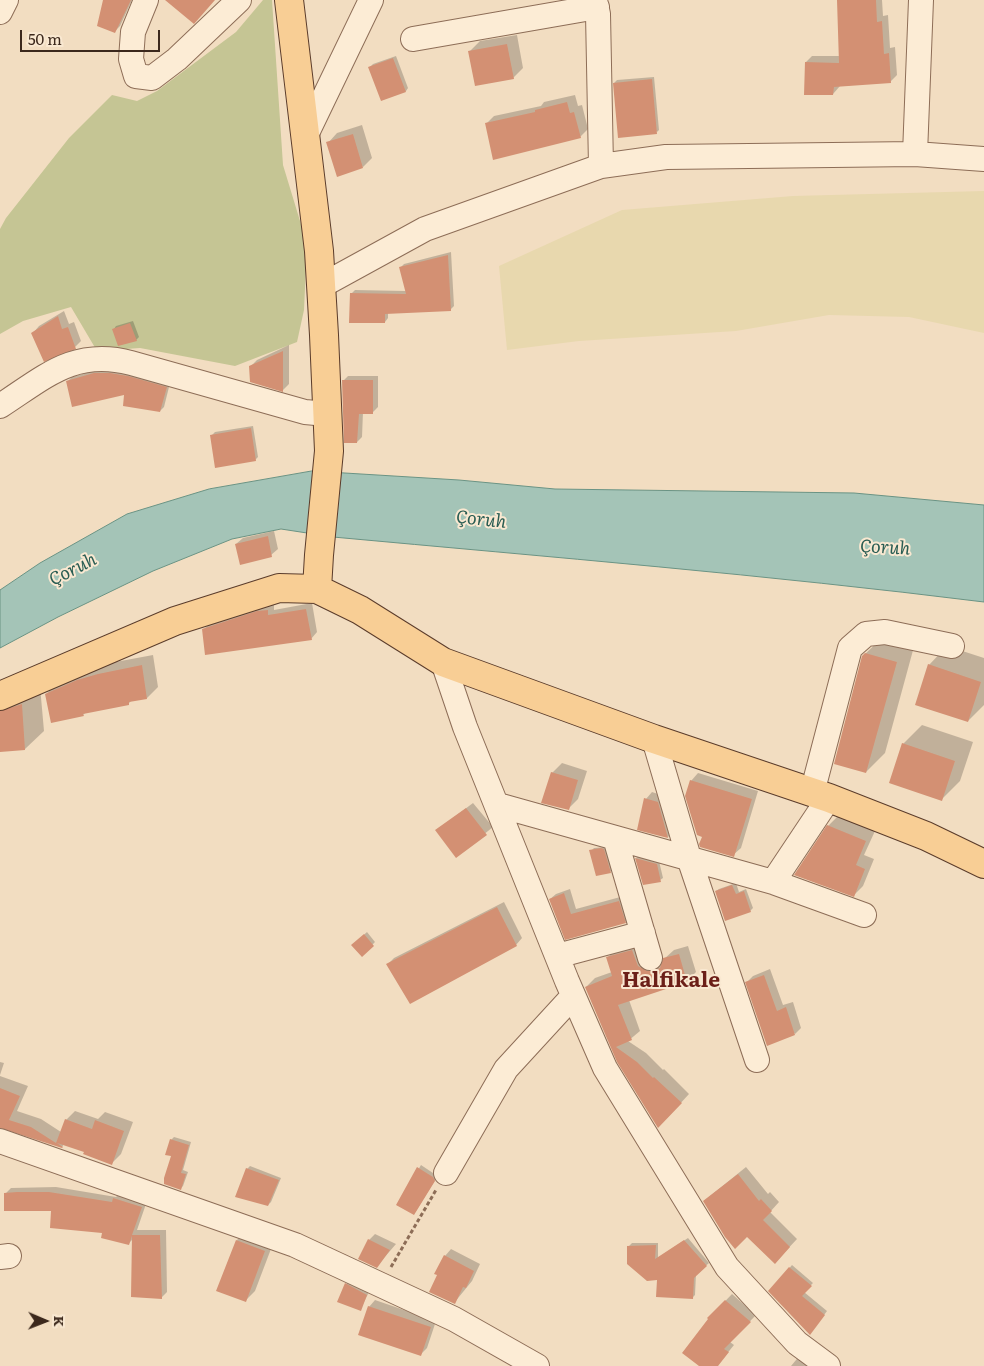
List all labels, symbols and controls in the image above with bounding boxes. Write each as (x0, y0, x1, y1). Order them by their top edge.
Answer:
scale bar (22, 20, 162, 52)
text: 50 m (28, 27, 62, 50)
water label: Çoruh (455, 507, 507, 533)
water label: Çoruh (859, 536, 911, 560)
water label: Çoruh (46, 549, 100, 591)
district label: Halfikale (622, 968, 720, 994)
north arrow (20, 1296, 70, 1346)
text: K (50, 1316, 70, 1327)

